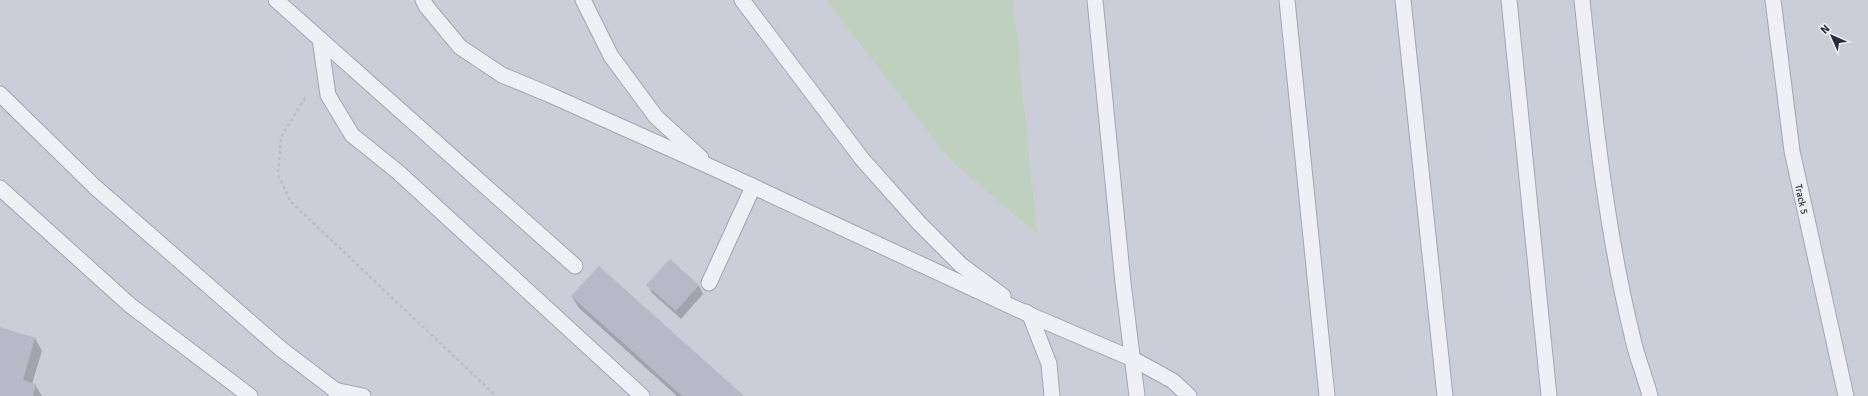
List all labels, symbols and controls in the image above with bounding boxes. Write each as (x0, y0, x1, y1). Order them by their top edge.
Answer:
north arrow (1812, 16, 1852, 56)
text: N (1818, 22, 1833, 37)
street label: Track 5 (1792, 183, 1810, 215)

